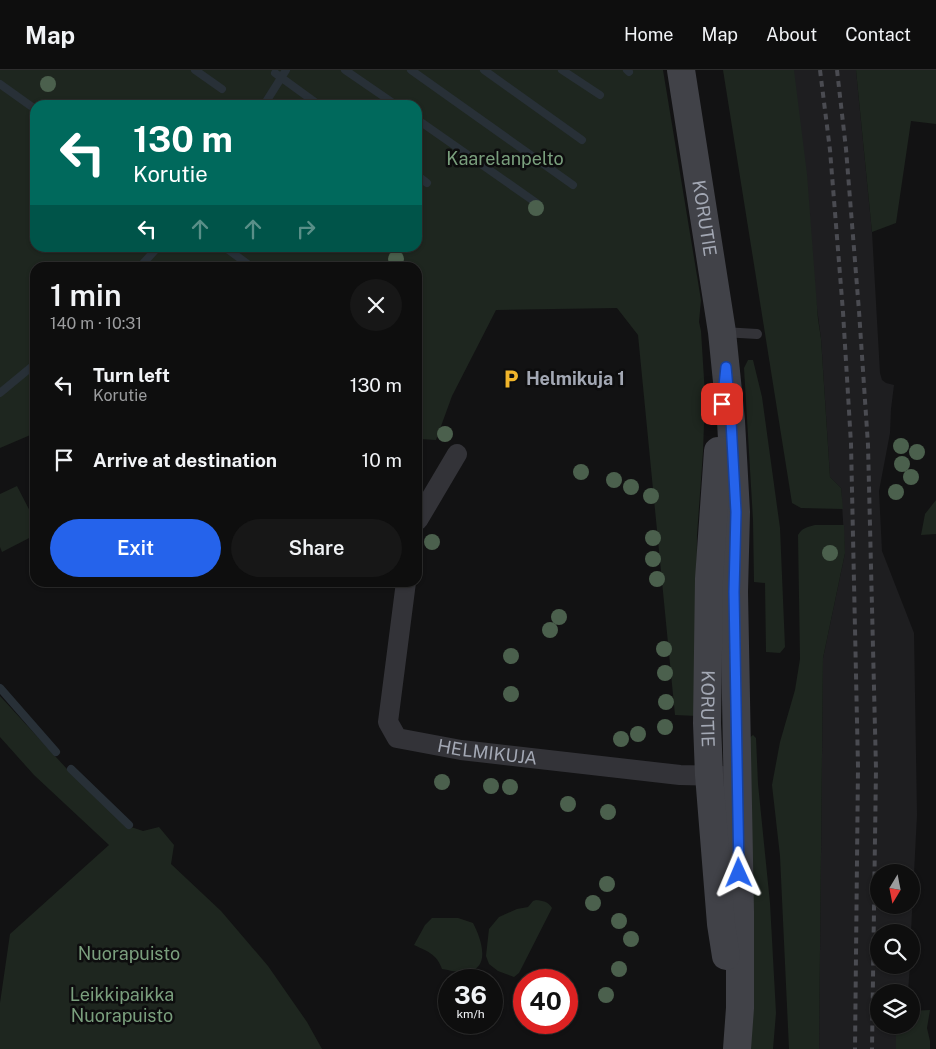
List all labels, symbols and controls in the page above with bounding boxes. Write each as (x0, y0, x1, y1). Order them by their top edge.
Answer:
text: Map (25, 21, 75, 49)
text: Home (624, 24, 674, 45)
text: Map (702, 24, 738, 45)
text: About (766, 24, 817, 45)
text: Contact (845, 24, 911, 45)
text: 130 m (133, 119, 233, 160)
icon: left (50, 120, 115, 185)
park label: Kaarelanpelto (446, 148, 564, 169)
text: Korutie (133, 161, 208, 187)
street label: KORUTIE (688, 178, 721, 258)
icon: left (133, 215, 161, 243)
icon: ahead (186, 215, 214, 243)
icon: ahead (239, 215, 267, 243)
icon: right (292, 215, 320, 243)
text: 1 min (50, 277, 121, 313)
button: close (350, 279, 402, 331)
text: 140 m · 10:31 (50, 314, 142, 333)
text: Turn left (93, 364, 170, 386)
parking icon: Helmikuja 1 (500, 368, 522, 390)
place label: Helmikuja 1 (526, 368, 625, 389)
icon: left (50, 371, 78, 399)
text: 130 m (350, 374, 402, 396)
pin (701, 383, 743, 425)
text: Korutie (93, 386, 147, 405)
icon: arrive (708, 390, 736, 418)
icon: arrive (50, 446, 78, 474)
text: Arrive at destination (93, 449, 277, 471)
text: 10 m (362, 449, 402, 471)
button: Exit (50, 519, 221, 577)
button: Share (231, 519, 402, 577)
street label: KORUTIE (697, 670, 719, 748)
street label: HELMIKUJA (436, 735, 538, 769)
position arrow (712, 846, 764, 898)
north arrow (870, 864, 920, 914)
map controls (870, 864, 920, 1034)
button: search (870, 924, 920, 974)
park label: Nuorapuisto (78, 943, 180, 964)
speed limit sign: 40 (513, 969, 578, 1034)
text: 36 (454, 980, 487, 1010)
park label: Leikkipaikka Nuorapuisto (70, 984, 174, 1026)
button: layers (870, 984, 920, 1034)
text: km/h (456, 1007, 485, 1021)

